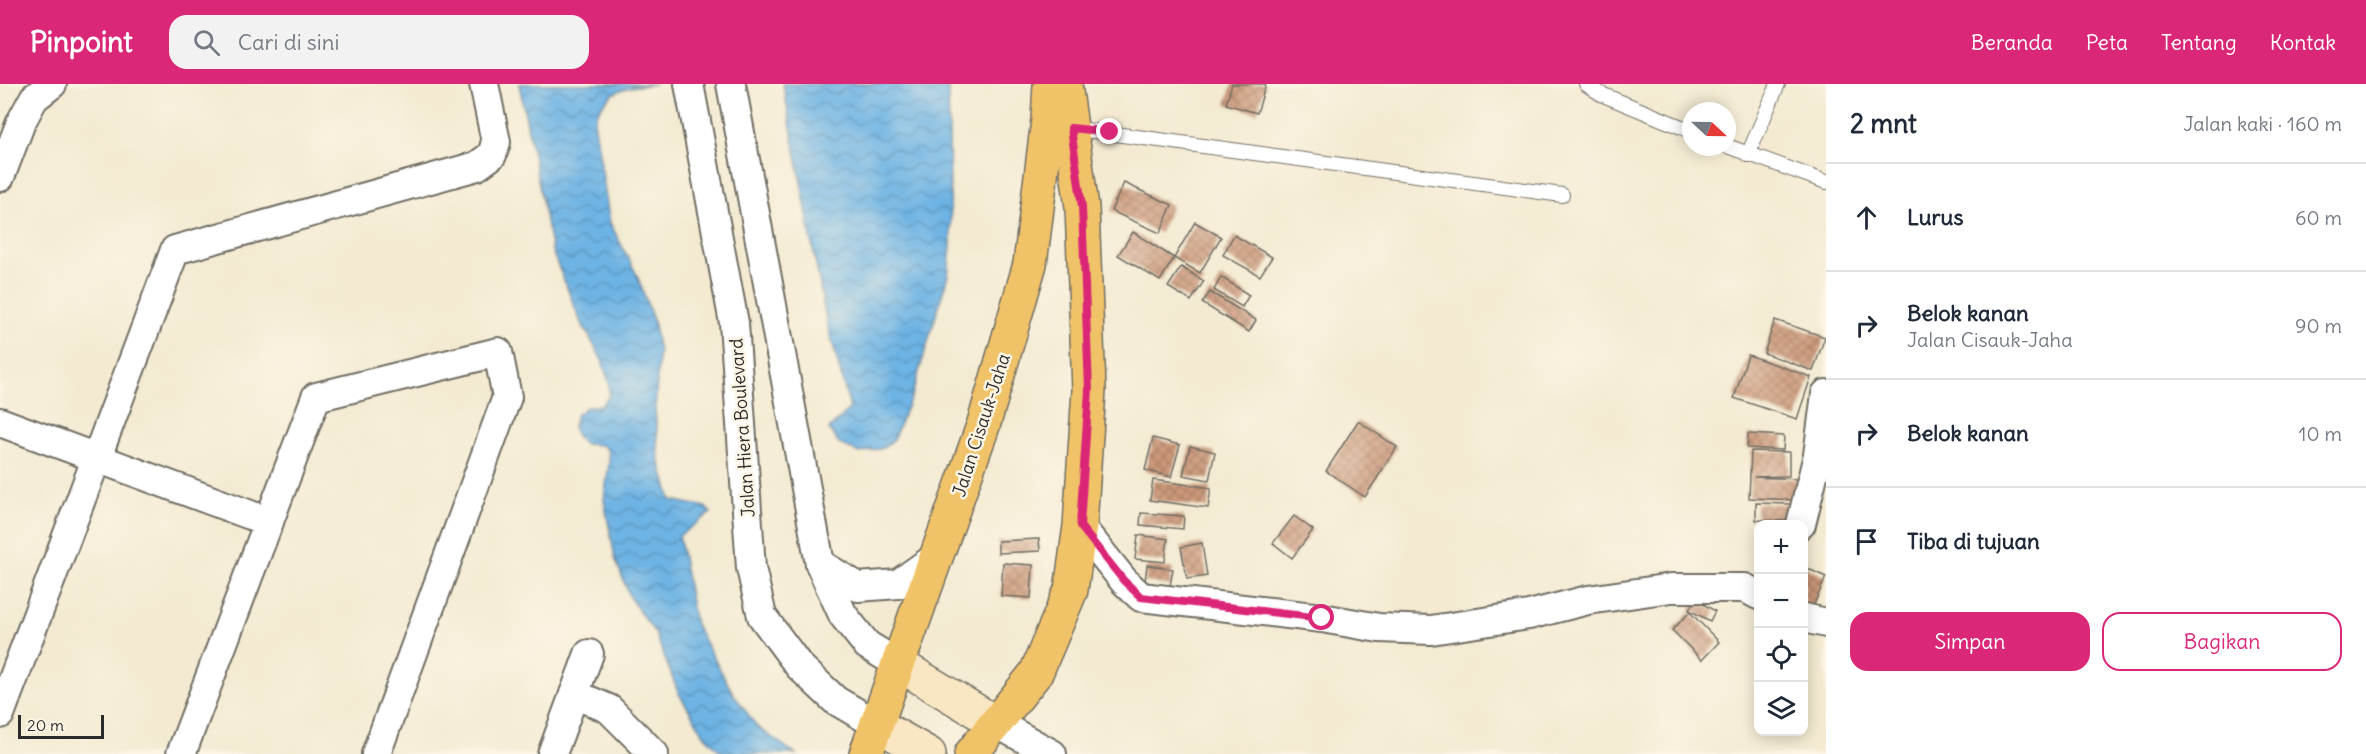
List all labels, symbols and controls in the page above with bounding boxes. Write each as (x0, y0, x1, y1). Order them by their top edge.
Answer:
search box (169, 15, 589, 69)
text: Pinpoint (30, 24, 133, 60)
icon: search (190, 26, 223, 59)
text: Cari di sini (238, 28, 339, 56)
text: Beranda (1971, 29, 2053, 56)
text: Peta (2086, 29, 2128, 56)
text: Tentang (2161, 29, 2237, 56)
text: Kontak (2270, 29, 2336, 56)
north arrow (1682, 102, 1736, 156)
text: 2 mnt (1850, 107, 1917, 140)
text: Jalan kaki · 160 m (2183, 111, 2342, 136)
route end (1096, 118, 1122, 144)
icon: ahead (1850, 201, 1883, 234)
text: Lurus (1907, 203, 1963, 231)
text: 60 m (2295, 205, 2342, 230)
text: Belok kanan (1907, 299, 2029, 327)
icon: right (1850, 309, 1883, 342)
text: 90 m (2295, 313, 2342, 338)
text: Jalan Cisauk-Jaha (1907, 327, 2073, 352)
street label: Jalan Hiera Boulevard (724, 337, 760, 518)
street label: Jalan Cisauk-Jaha (947, 351, 1015, 499)
icon: right (1850, 417, 1883, 450)
text: Belok kanan (1907, 419, 2029, 447)
text: 10 m (2299, 421, 2342, 446)
map controls (1754, 520, 1808, 736)
button: + (1754, 520, 1808, 574)
icon: arrive (1850, 525, 1883, 558)
text: Tiba di tujuan (1907, 527, 2040, 555)
button: − (1754, 574, 1808, 628)
route start (1308, 604, 1334, 630)
button: Simpan (1850, 612, 2090, 671)
button: Bagikan (2102, 612, 2342, 671)
button: locate (1754, 628, 1808, 682)
button: layers (1754, 682, 1808, 736)
scale bar (18, 712, 104, 740)
text: 20 m (27, 715, 64, 735)

